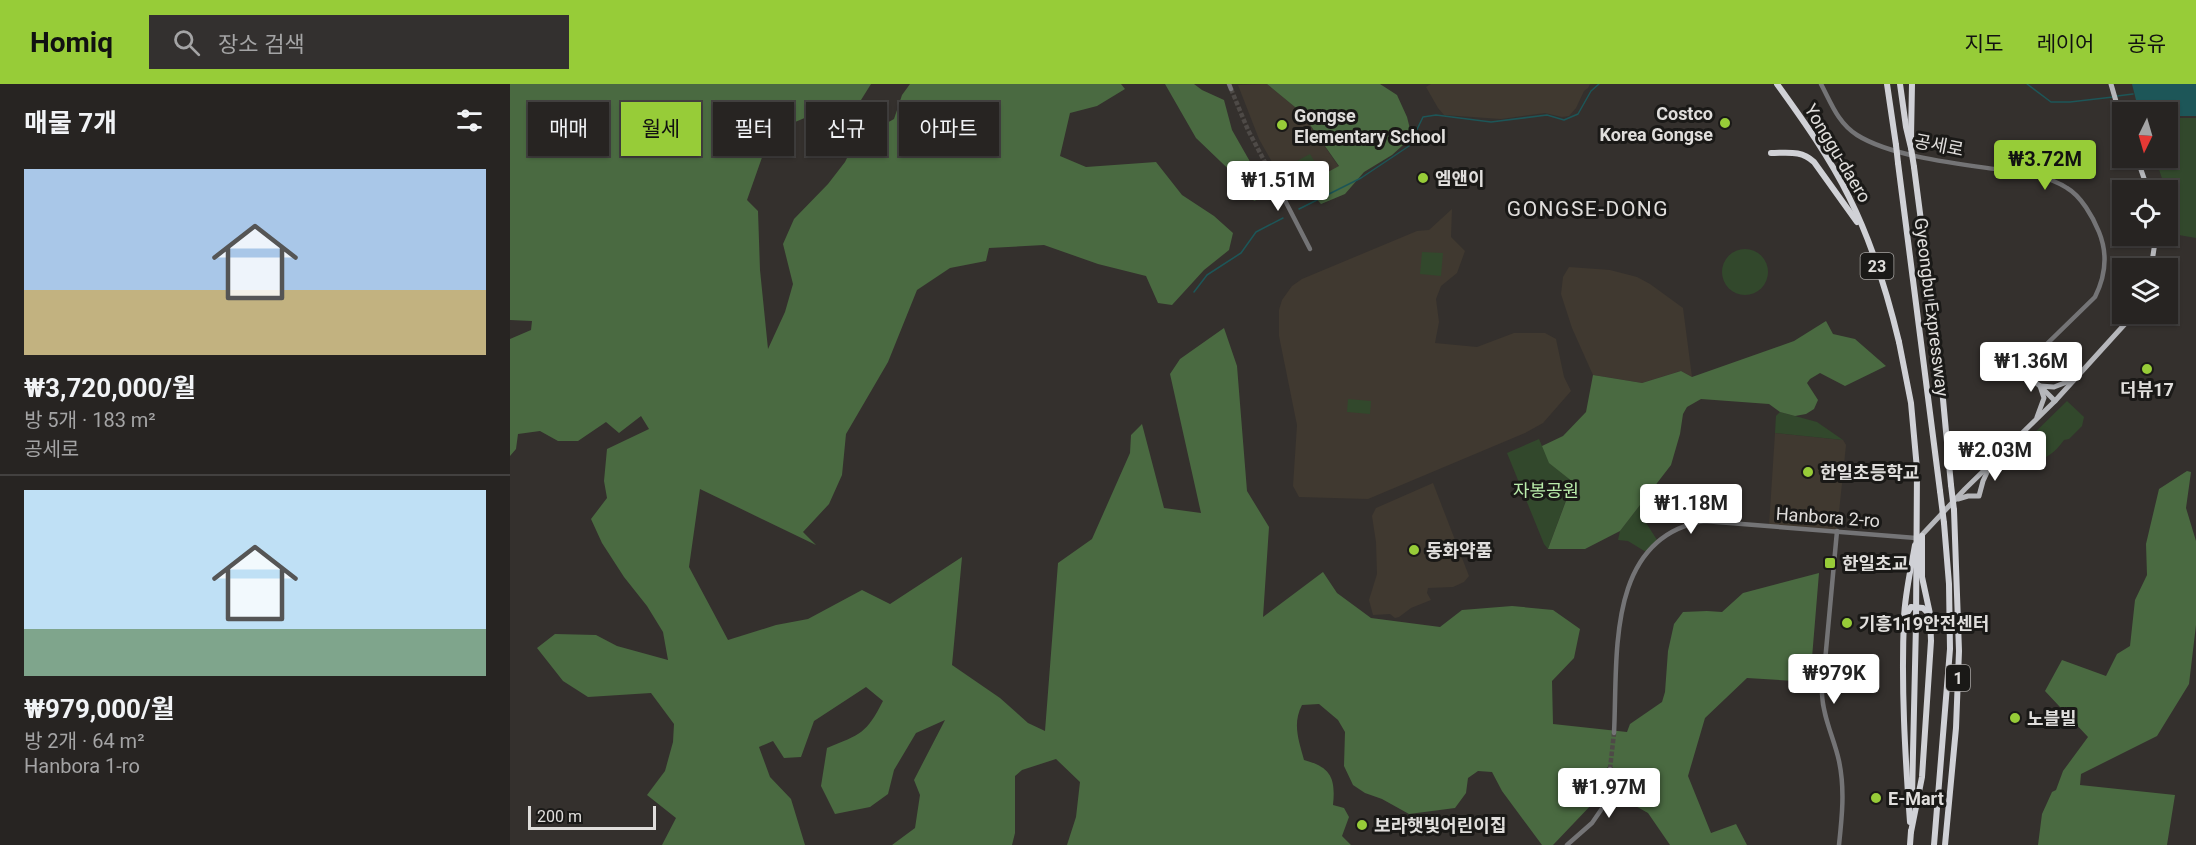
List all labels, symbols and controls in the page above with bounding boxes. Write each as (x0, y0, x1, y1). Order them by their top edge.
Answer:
search box (149, 15, 569, 69)
text: Homiq (30, 26, 113, 59)
icon: search (170, 26, 203, 59)
text: 장소 검색 (218, 32, 304, 57)
text: 지도 (1965, 32, 2003, 56)
text: 레이어 (2036, 32, 2094, 56)
text: 공유 (2127, 32, 2166, 56)
street label: Yonggu-daero (1800, 100, 1876, 206)
chip: 매매 (528, 102, 609, 156)
chip: 월세 (621, 102, 701, 156)
chip: 필터 (713, 102, 794, 156)
chip: 신규 (806, 102, 887, 156)
chip: 아파트 (899, 102, 999, 156)
north arrow (2112, 102, 2178, 168)
map controls (2112, 102, 2178, 324)
place label: Costco Korea Gongse (1600, 103, 1713, 145)
icon: filters (453, 104, 486, 137)
place label: Gongse Elementary School (1294, 105, 1446, 147)
text: 매물 7개 (24, 108, 117, 138)
marker: Costco Korea Gongse (1718, 116, 1732, 130)
marker: Gongse Elementary School (1275, 118, 1289, 132)
street label: 공세로 (1913, 130, 1965, 160)
pin: ₩3.72M (1996, 140, 2094, 191)
text: ₩3.72M (2008, 147, 2082, 171)
pin: ₩1.51M (1229, 161, 1327, 212)
text: ₩1.51M (1241, 168, 1315, 192)
place label: 엠앤이 (1435, 168, 1485, 189)
marker: 엠앤이 (1416, 171, 1430, 185)
button: locate (2112, 180, 2178, 246)
district label: GONGSE-DONG (1507, 197, 1669, 221)
icon: home (201, 208, 309, 316)
street label: Gyeongbu Expressway (1911, 216, 1953, 398)
road number: 23 (1860, 253, 1894, 279)
button: layers (2112, 258, 2178, 324)
pin: ₩1.36M (1982, 342, 2080, 393)
text: ₩1.36M (1994, 349, 2068, 373)
marker: 더뷰17 (2140, 362, 2154, 376)
text: ₩3,720,000/월 (24, 373, 196, 403)
place label: 더뷰17 (2120, 379, 2174, 400)
text: 방 5개 · 183 m² (24, 408, 156, 432)
pin: ₩2.03M (1946, 431, 2044, 482)
text: 공세로 (24, 437, 79, 461)
text: ₩2.03M (1958, 438, 2032, 462)
place label: 한일초등학교 (1820, 462, 1919, 483)
marker: 한일초등학교 (1801, 465, 1815, 479)
park label: 자봉공원 (1513, 480, 1579, 501)
pin: ₩1.18M (1642, 484, 1740, 535)
text: ₩1.18M (1654, 491, 1728, 515)
street label: Hanbora 2-ro (1775, 503, 1881, 531)
icon: home (201, 529, 309, 637)
place label: 동화약품 (1426, 540, 1492, 561)
marker: 동화약품 (1407, 543, 1421, 557)
place label: 한일초교 (1842, 553, 1908, 574)
marker: 한일초교 (1823, 556, 1837, 570)
place label: 기흥119안전센터 (1859, 613, 1989, 634)
marker: 기흥119안전센터 (1840, 616, 1854, 630)
pin: ₩979K (1792, 654, 1876, 705)
text: ₩979K (1802, 661, 1866, 685)
road number: 1 (1946, 665, 1970, 691)
text: ₩979,000/월 (24, 694, 175, 724)
place label: 노블빌 (2027, 708, 2077, 729)
marker: 노블빌 (2008, 711, 2022, 725)
text: 방 2개 · 64 m² (24, 729, 144, 753)
text: Hanbora 1-ro (24, 754, 140, 778)
pin: ₩1.97M (1560, 768, 1658, 819)
text: ₩1.97M (1572, 775, 1646, 799)
place label: E-Mart (1888, 788, 1944, 809)
marker: E-Mart (1869, 791, 1883, 805)
scale bar (528, 803, 656, 830)
text: 200 m (537, 807, 582, 826)
place label: 보라햇빛어린이집 (1374, 815, 1506, 836)
marker: 보라햇빛어린이집 (1355, 818, 1369, 832)

